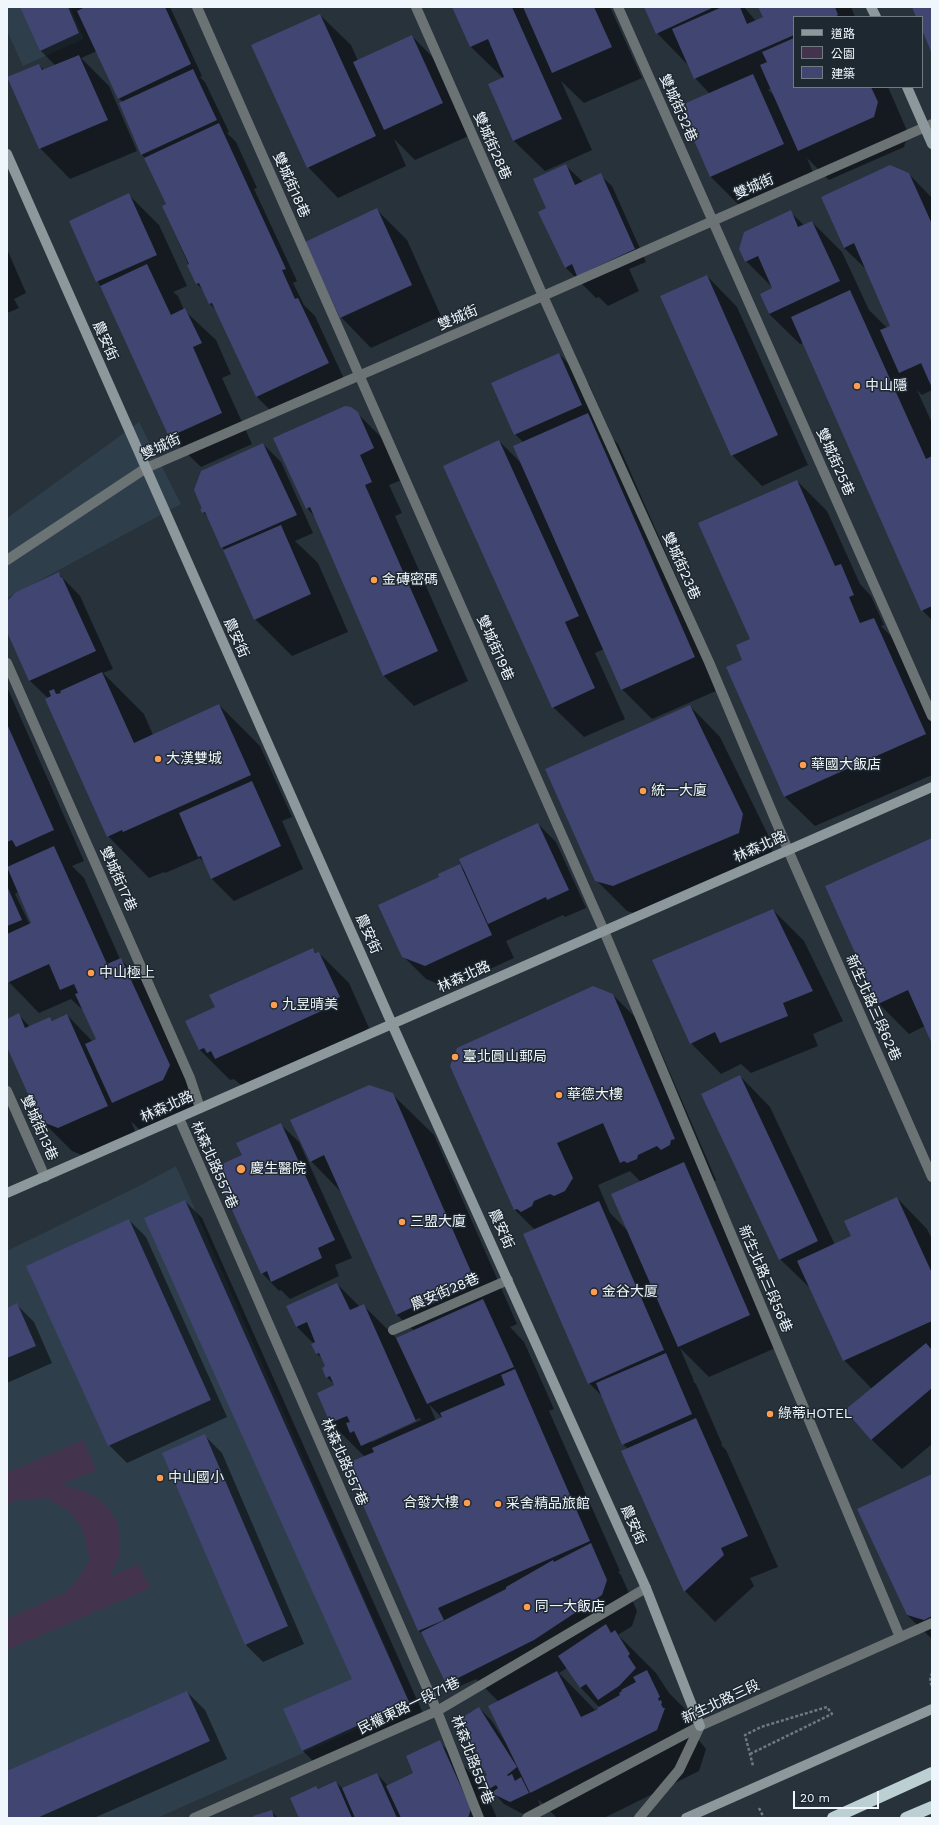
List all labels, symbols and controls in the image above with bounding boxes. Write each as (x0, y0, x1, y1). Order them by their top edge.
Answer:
legend (793, 16, 923, 88)
text: 道路 (831, 27, 855, 41)
text: 公園 (831, 47, 855, 61)
text: 建築 (831, 67, 855, 81)
street label: 雙城街32巷 (656, 72, 700, 144)
street label: 雙城街28巷 (470, 109, 514, 183)
street label: 雙城街18巷 (269, 150, 313, 220)
street label: 雙城街 (731, 171, 777, 203)
street label: 雙城街 (435, 302, 481, 334)
street label: 農安街 (89, 318, 121, 364)
place label: 中山隱 (865, 378, 907, 394)
marker: 中山隱 (852, 381, 862, 391)
street label: 雙城街25巷 (813, 426, 857, 498)
street label: 雙城街 (138, 431, 184, 463)
street label: 雙城街23巷 (659, 530, 703, 602)
place label: 金磚密碼 (382, 572, 438, 588)
marker: 金磚密碼 (369, 575, 379, 585)
street label: 雙城街19巷 (473, 613, 517, 683)
street label: 農安街 (220, 615, 252, 661)
place label: 大漢雙城 (166, 751, 222, 767)
marker: 大漢雙城 (153, 754, 163, 764)
place label: 華國大飯店 (811, 757, 881, 773)
marker: 華國大飯店 (798, 760, 808, 770)
place label: 統一大廈 (651, 783, 707, 799)
marker: 統一大廈 (638, 786, 648, 796)
street label: 林森北路 (731, 828, 789, 866)
street label: 雙城街17巷 (96, 844, 140, 914)
street label: 農安街 (352, 911, 384, 957)
street label: 新生北路三段62巷 (842, 952, 904, 1064)
street label: 林森北路 (435, 958, 493, 996)
place label: 中山極上 (99, 965, 155, 981)
marker: 中山極上 (86, 968, 96, 978)
place label: 九昱晴美 (282, 997, 338, 1013)
marker: 九昱晴美 (269, 1000, 279, 1010)
place label: 臺北圓山郵局 (463, 1049, 547, 1065)
marker: 臺北圓山郵局 (450, 1052, 460, 1062)
place label: 華德大樓 (567, 1087, 623, 1103)
street label: 林森北路 (138, 1088, 196, 1126)
marker: 華德大樓 (554, 1090, 564, 1100)
street label: 雙城街13巷 (17, 1093, 61, 1163)
street label: 林森北路557巷 (187, 1119, 241, 1211)
place label: 慶生醫院 (250, 1161, 306, 1177)
marker: 慶生醫院 (235, 1163, 247, 1175)
street label: 農安街 (485, 1206, 517, 1252)
place label: 三盟大廈 (410, 1214, 466, 1230)
marker: 三盟大廈 (397, 1217, 407, 1227)
street label: 新生北路三段56巷 (735, 1223, 795, 1335)
street label: 農安街28巷 (408, 1270, 482, 1314)
place label: 金谷大厦 (602, 1284, 658, 1300)
marker: 金谷大厦 (589, 1287, 599, 1297)
place label: 綠蒂HOTEL (778, 1406, 852, 1422)
marker: 綠蒂HOTEL (765, 1409, 775, 1419)
street label: 林森北路557巷 (317, 1416, 371, 1508)
place label: 中山國小 (168, 1470, 224, 1486)
marker: 中山國小 (155, 1473, 165, 1483)
place label: 合發大樓 (403, 1495, 459, 1511)
place label: 采舍精品旅館 (506, 1496, 590, 1512)
marker: 合發大樓 (462, 1498, 472, 1508)
marker: 采舍精品旅館 (493, 1499, 503, 1509)
street label: 農安街 (617, 1502, 649, 1548)
place label: 同一大飯店 (535, 1599, 605, 1615)
marker: 同一大飯店 (522, 1602, 532, 1612)
street label: 民權東路一段71巷 (355, 1674, 463, 1738)
street label: 新生北路三段 (679, 1677, 763, 1727)
street label: 林森北路557巷 (447, 1713, 497, 1807)
scale bar (795, 1783, 881, 1809)
text: 20 m (800, 1791, 830, 1805)

